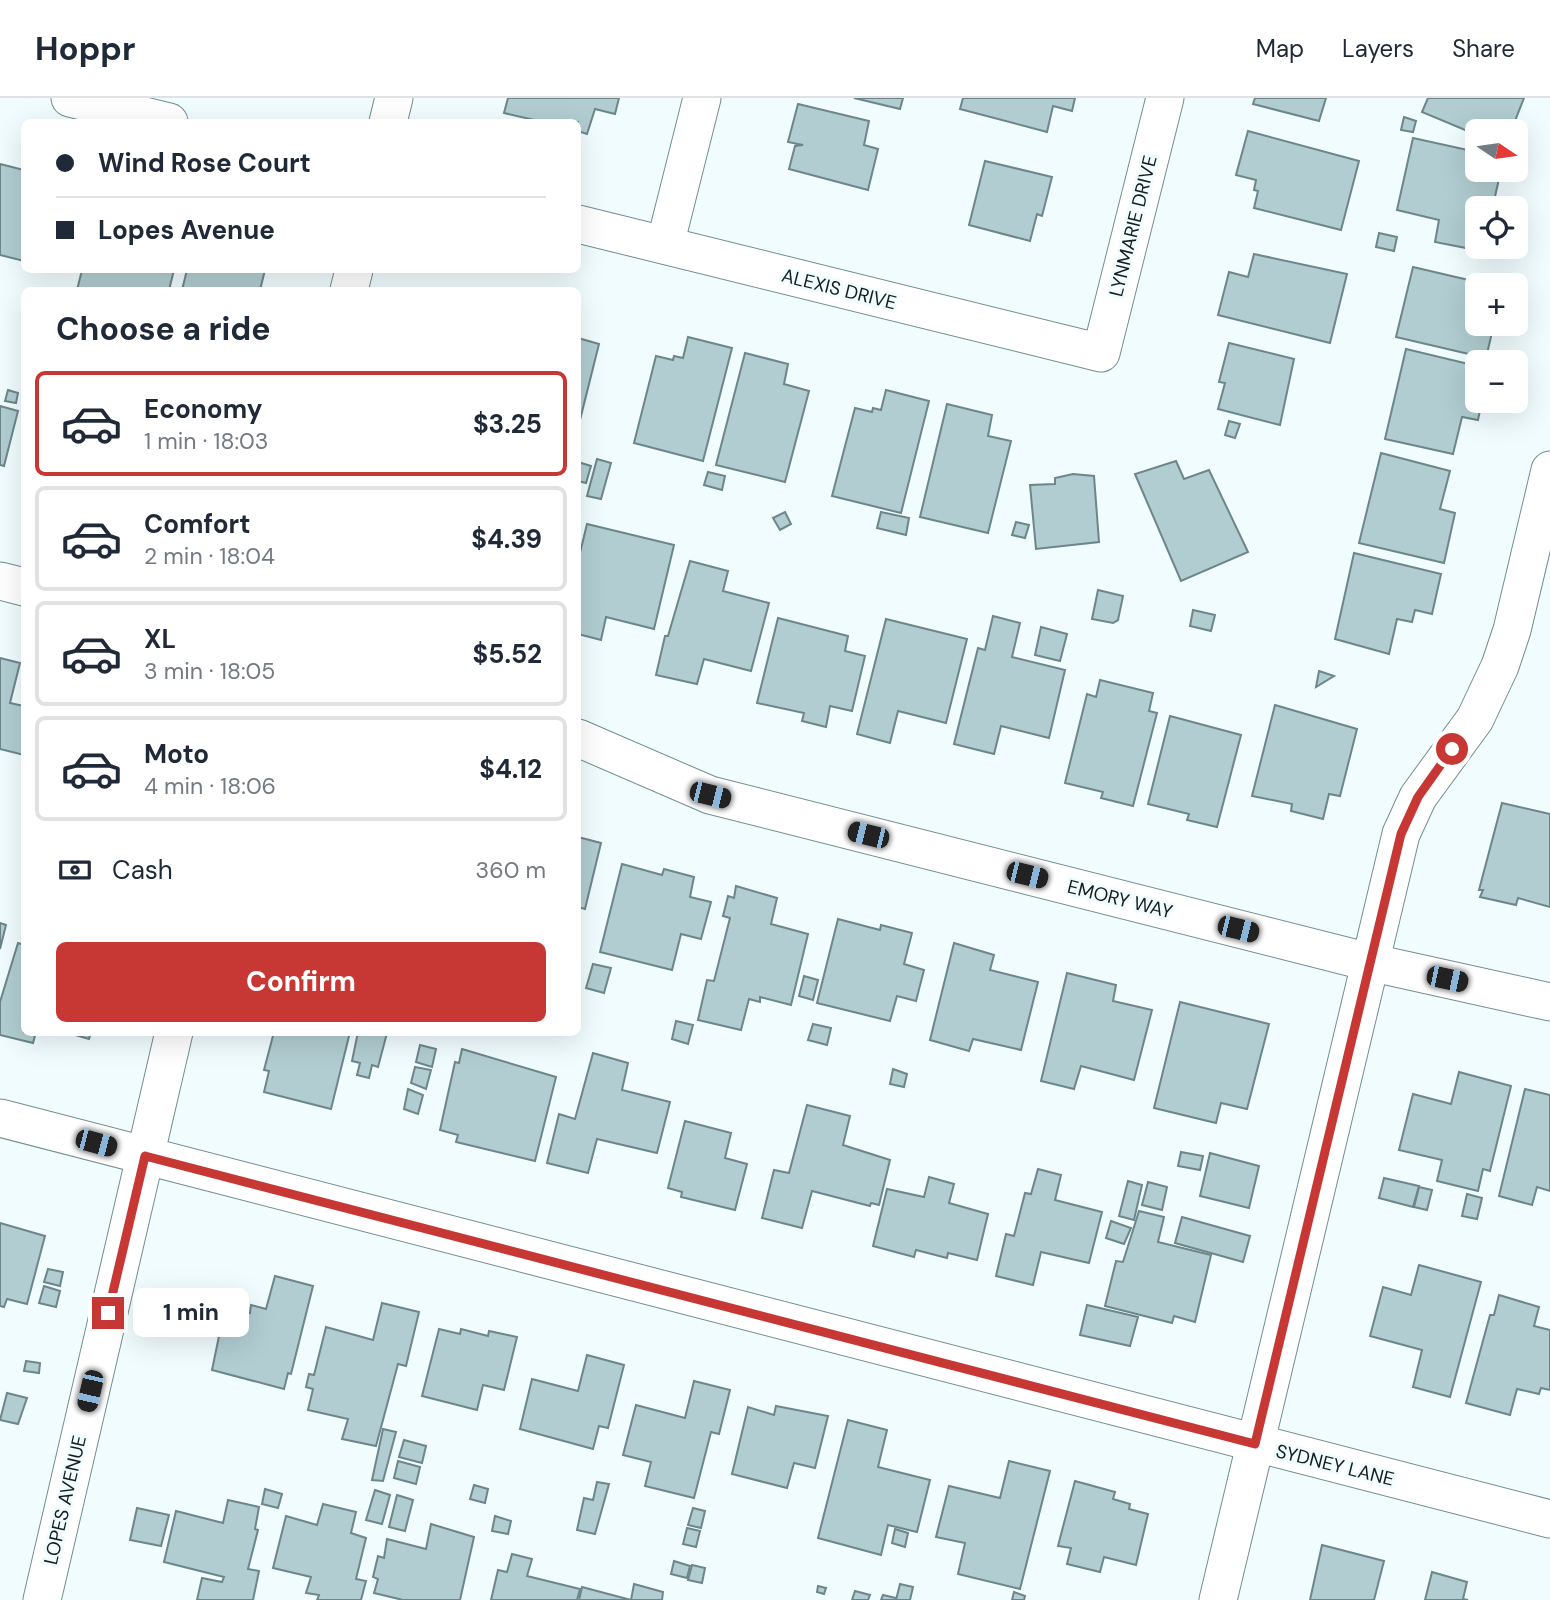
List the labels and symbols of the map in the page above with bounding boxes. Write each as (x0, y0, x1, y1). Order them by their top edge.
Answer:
north arrow (1465, 119, 1528, 182)
street label: LYNMARIE DRIVE (1103, 153, 1163, 299)
street label: ALEXIS DRIVE (779, 263, 899, 315)
route start (1436, 733, 1468, 765)
car (688, 780, 733, 810)
car (846, 820, 891, 850)
car (1005, 860, 1050, 890)
street label: EMORY WAY (1065, 874, 1175, 924)
car (1216, 914, 1261, 944)
car (1425, 964, 1470, 994)
car (73, 1127, 120, 1159)
callout: 1 min (132, 1288, 248, 1338)
route end (92, 1297, 124, 1329)
car (76, 1368, 105, 1414)
street label: LOPES AVENUE (38, 1433, 92, 1567)
street label: SYDNEY LANE (1273, 1438, 1397, 1492)

